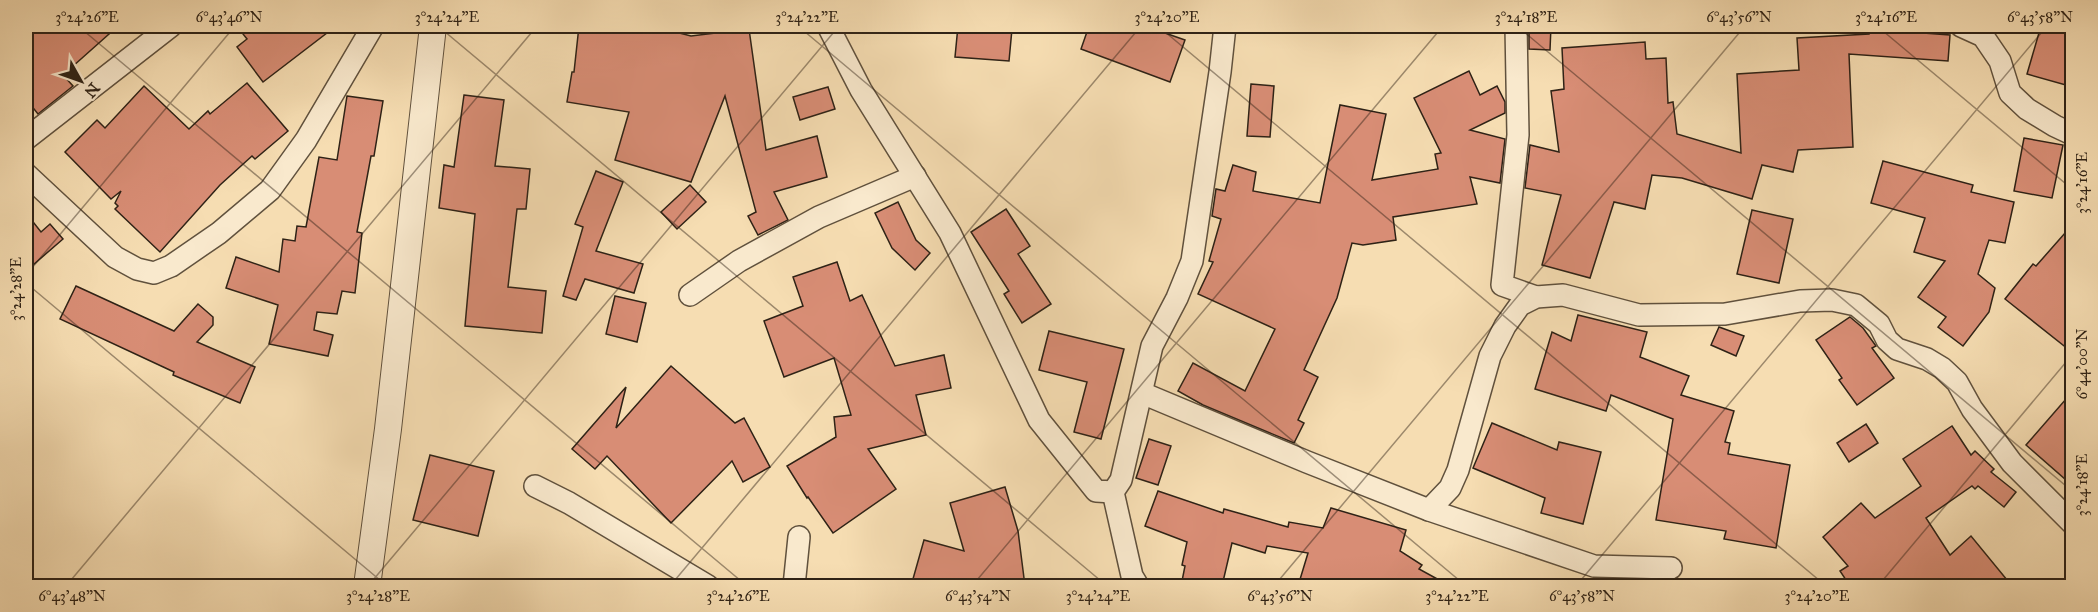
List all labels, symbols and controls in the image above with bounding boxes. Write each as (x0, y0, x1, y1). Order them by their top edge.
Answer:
text: 3°24'26"E (55, 8, 119, 26)
text: 6°43'46"N (196, 8, 263, 26)
text: 3°24'24"E (415, 8, 479, 26)
text: 3°24'22"E (775, 8, 839, 26)
text: 3°24'20"E (1135, 8, 1200, 26)
text: 3°24'18"E (1495, 8, 1558, 26)
text: 6°43'56"N (1706, 8, 1772, 26)
text: 3°24'16"E (1855, 8, 1917, 26)
text: 6°43'58"N (2007, 8, 2073, 26)
north arrow (51, 51, 111, 111)
text: N (80, 79, 104, 102)
text: 3°24'16"E (2073, 152, 2091, 214)
text: 3°24'28"E (7, 257, 25, 321)
text: 6°44'00"N (2073, 328, 2091, 399)
text: 3°24'18"E (2073, 453, 2091, 516)
text: 6°43'48"N (38, 587, 106, 605)
text: 3°24'28"E (346, 587, 410, 605)
text: 3°24'26"E (706, 587, 770, 605)
text: 6°43'54"N (945, 587, 1011, 605)
text: 3°24'24"E (1066, 587, 1130, 605)
text: 6°43'56"N (1247, 587, 1313, 605)
text: 3°24'22"E (1425, 587, 1489, 605)
text: 6°43'58"N (1549, 587, 1615, 605)
text: 3°24'20"E (1785, 587, 1850, 605)

